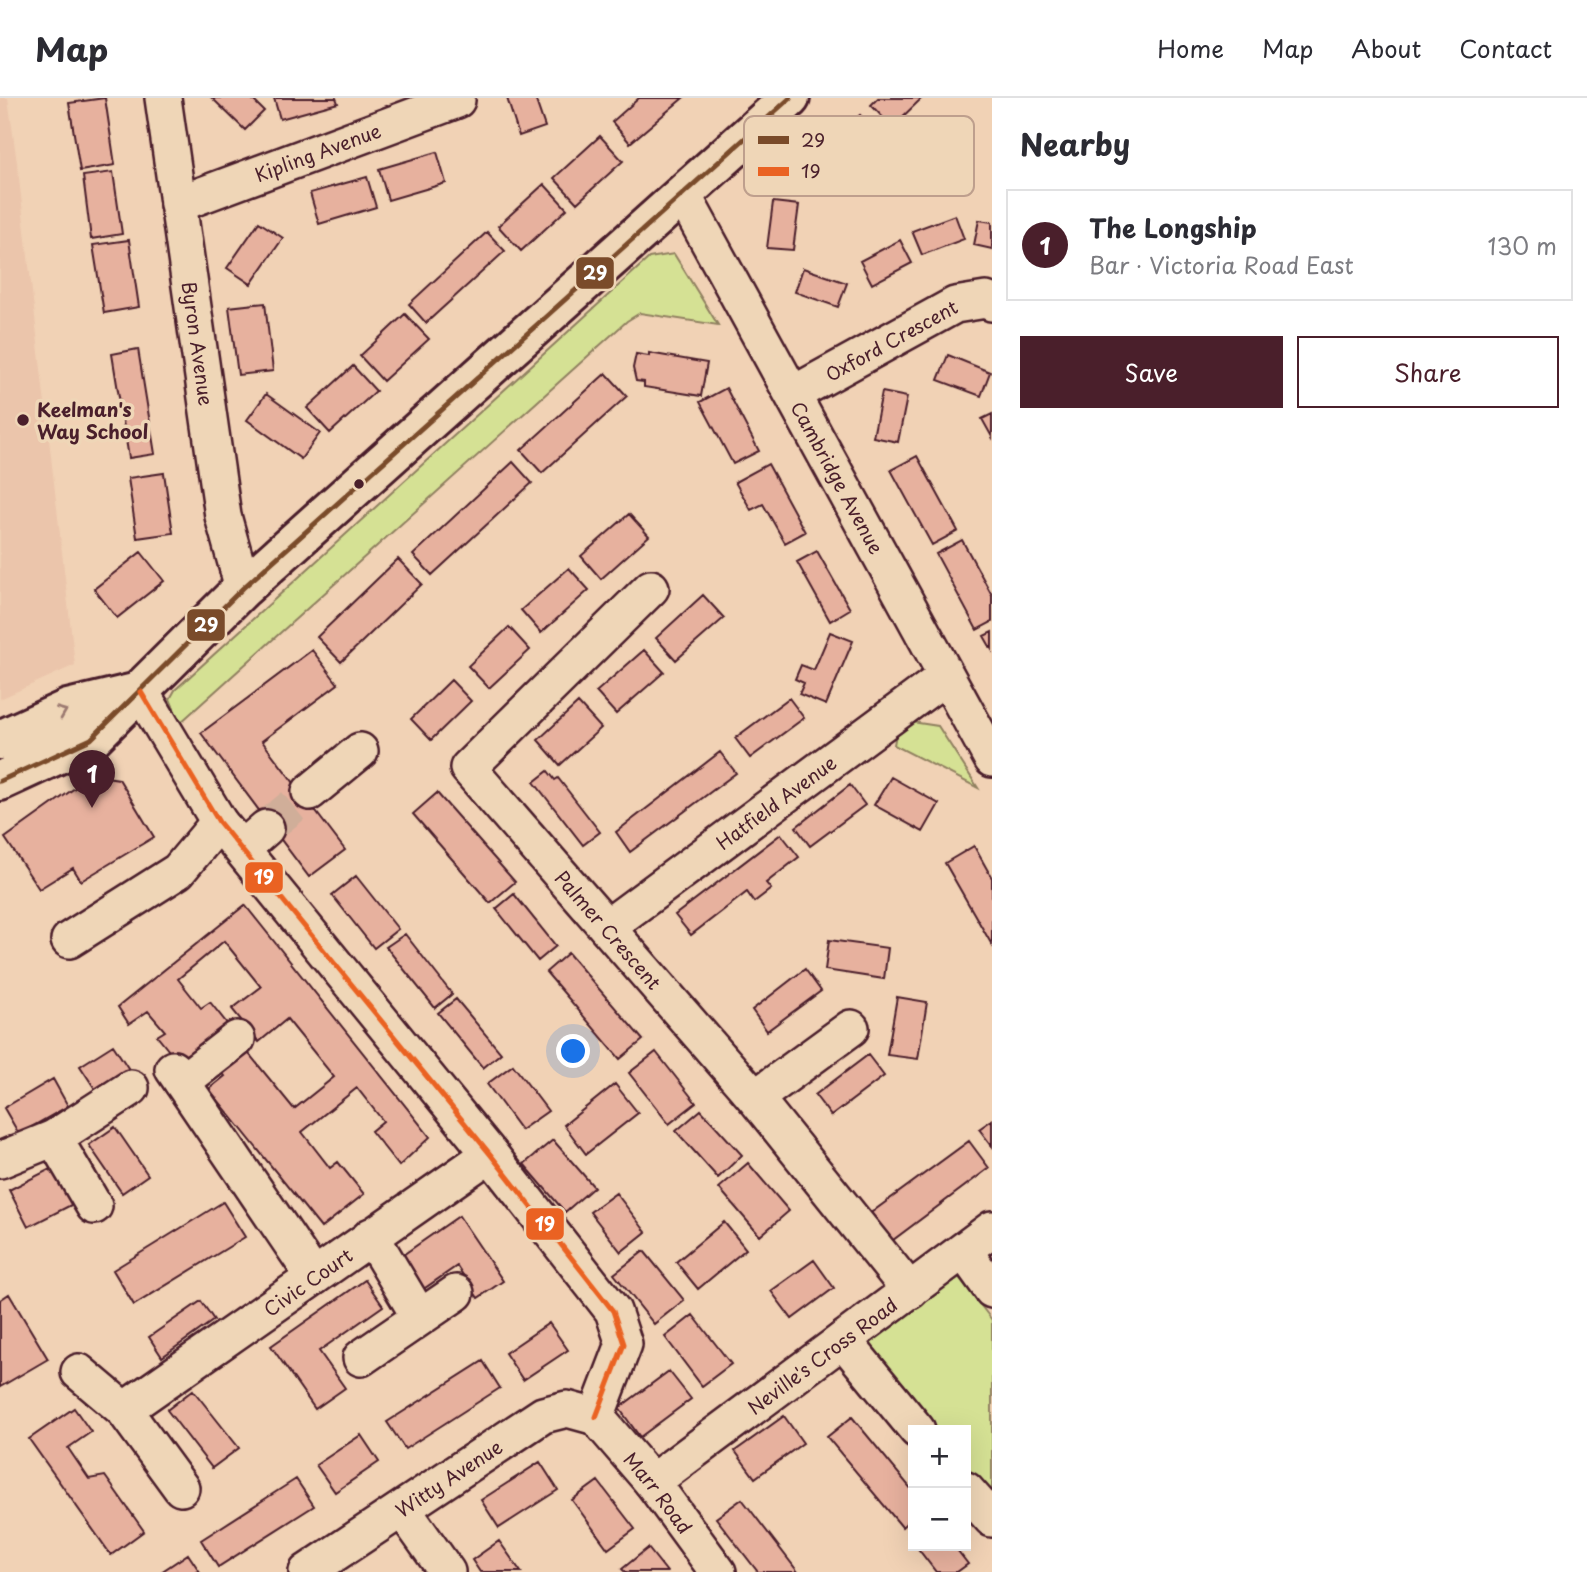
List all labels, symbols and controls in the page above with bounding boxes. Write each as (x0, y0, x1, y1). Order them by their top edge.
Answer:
text: Map (35, 23, 108, 73)
text: Home (1157, 30, 1224, 66)
text: Map (1262, 30, 1313, 66)
text: About (1351, 30, 1421, 66)
text: Contact (1459, 30, 1552, 66)
street label: Kipling Avenue (251, 116, 385, 188)
legend (744, 116, 974, 196)
text: Nearby (1020, 121, 1130, 166)
text: 29 (801, 125, 825, 153)
text: 19 (801, 156, 821, 184)
text: The Longship (1089, 208, 1257, 247)
text: 1 (1040, 228, 1051, 263)
text: 130 m (1487, 228, 1557, 263)
text: Bar · Victoria Road East (1089, 247, 1354, 282)
line badge: 29 (575, 256, 615, 290)
text: 29 (583, 258, 607, 286)
street label: Byron Avenue (175, 280, 221, 407)
street label: Oxford Crescent (820, 292, 963, 388)
button: Save (1020, 336, 1283, 408)
button: Share (1297, 336, 1559, 408)
place label: Keelman's Way School (37, 395, 149, 445)
street label: Cambridge Avenue (785, 396, 891, 559)
marker: Keelman's Way School (15, 412, 31, 428)
unlabelled marker (352, 477, 366, 491)
line badge: 29 (186, 608, 226, 642)
text: 29 (194, 610, 218, 638)
one-way arrow (56, 707, 68, 721)
street label: Hatfield Avenue (710, 748, 842, 856)
pin: 1 (69, 750, 115, 808)
line badge: 19 (244, 861, 284, 894)
text: 19 (254, 862, 274, 890)
street label: Palmer Crescent (549, 864, 668, 996)
your location (556, 1034, 590, 1068)
line badge: 19 (525, 1207, 565, 1241)
text: 19 (535, 1209, 555, 1237)
street label: Civic Court (257, 1241, 358, 1323)
street label: Neville's Cross Road (741, 1290, 903, 1421)
map controls (908, 1425, 971, 1551)
button: + (908, 1425, 971, 1488)
street label: Witty Avenue (390, 1432, 507, 1523)
street label: Marr Road (618, 1445, 699, 1539)
button: − (908, 1488, 971, 1551)

